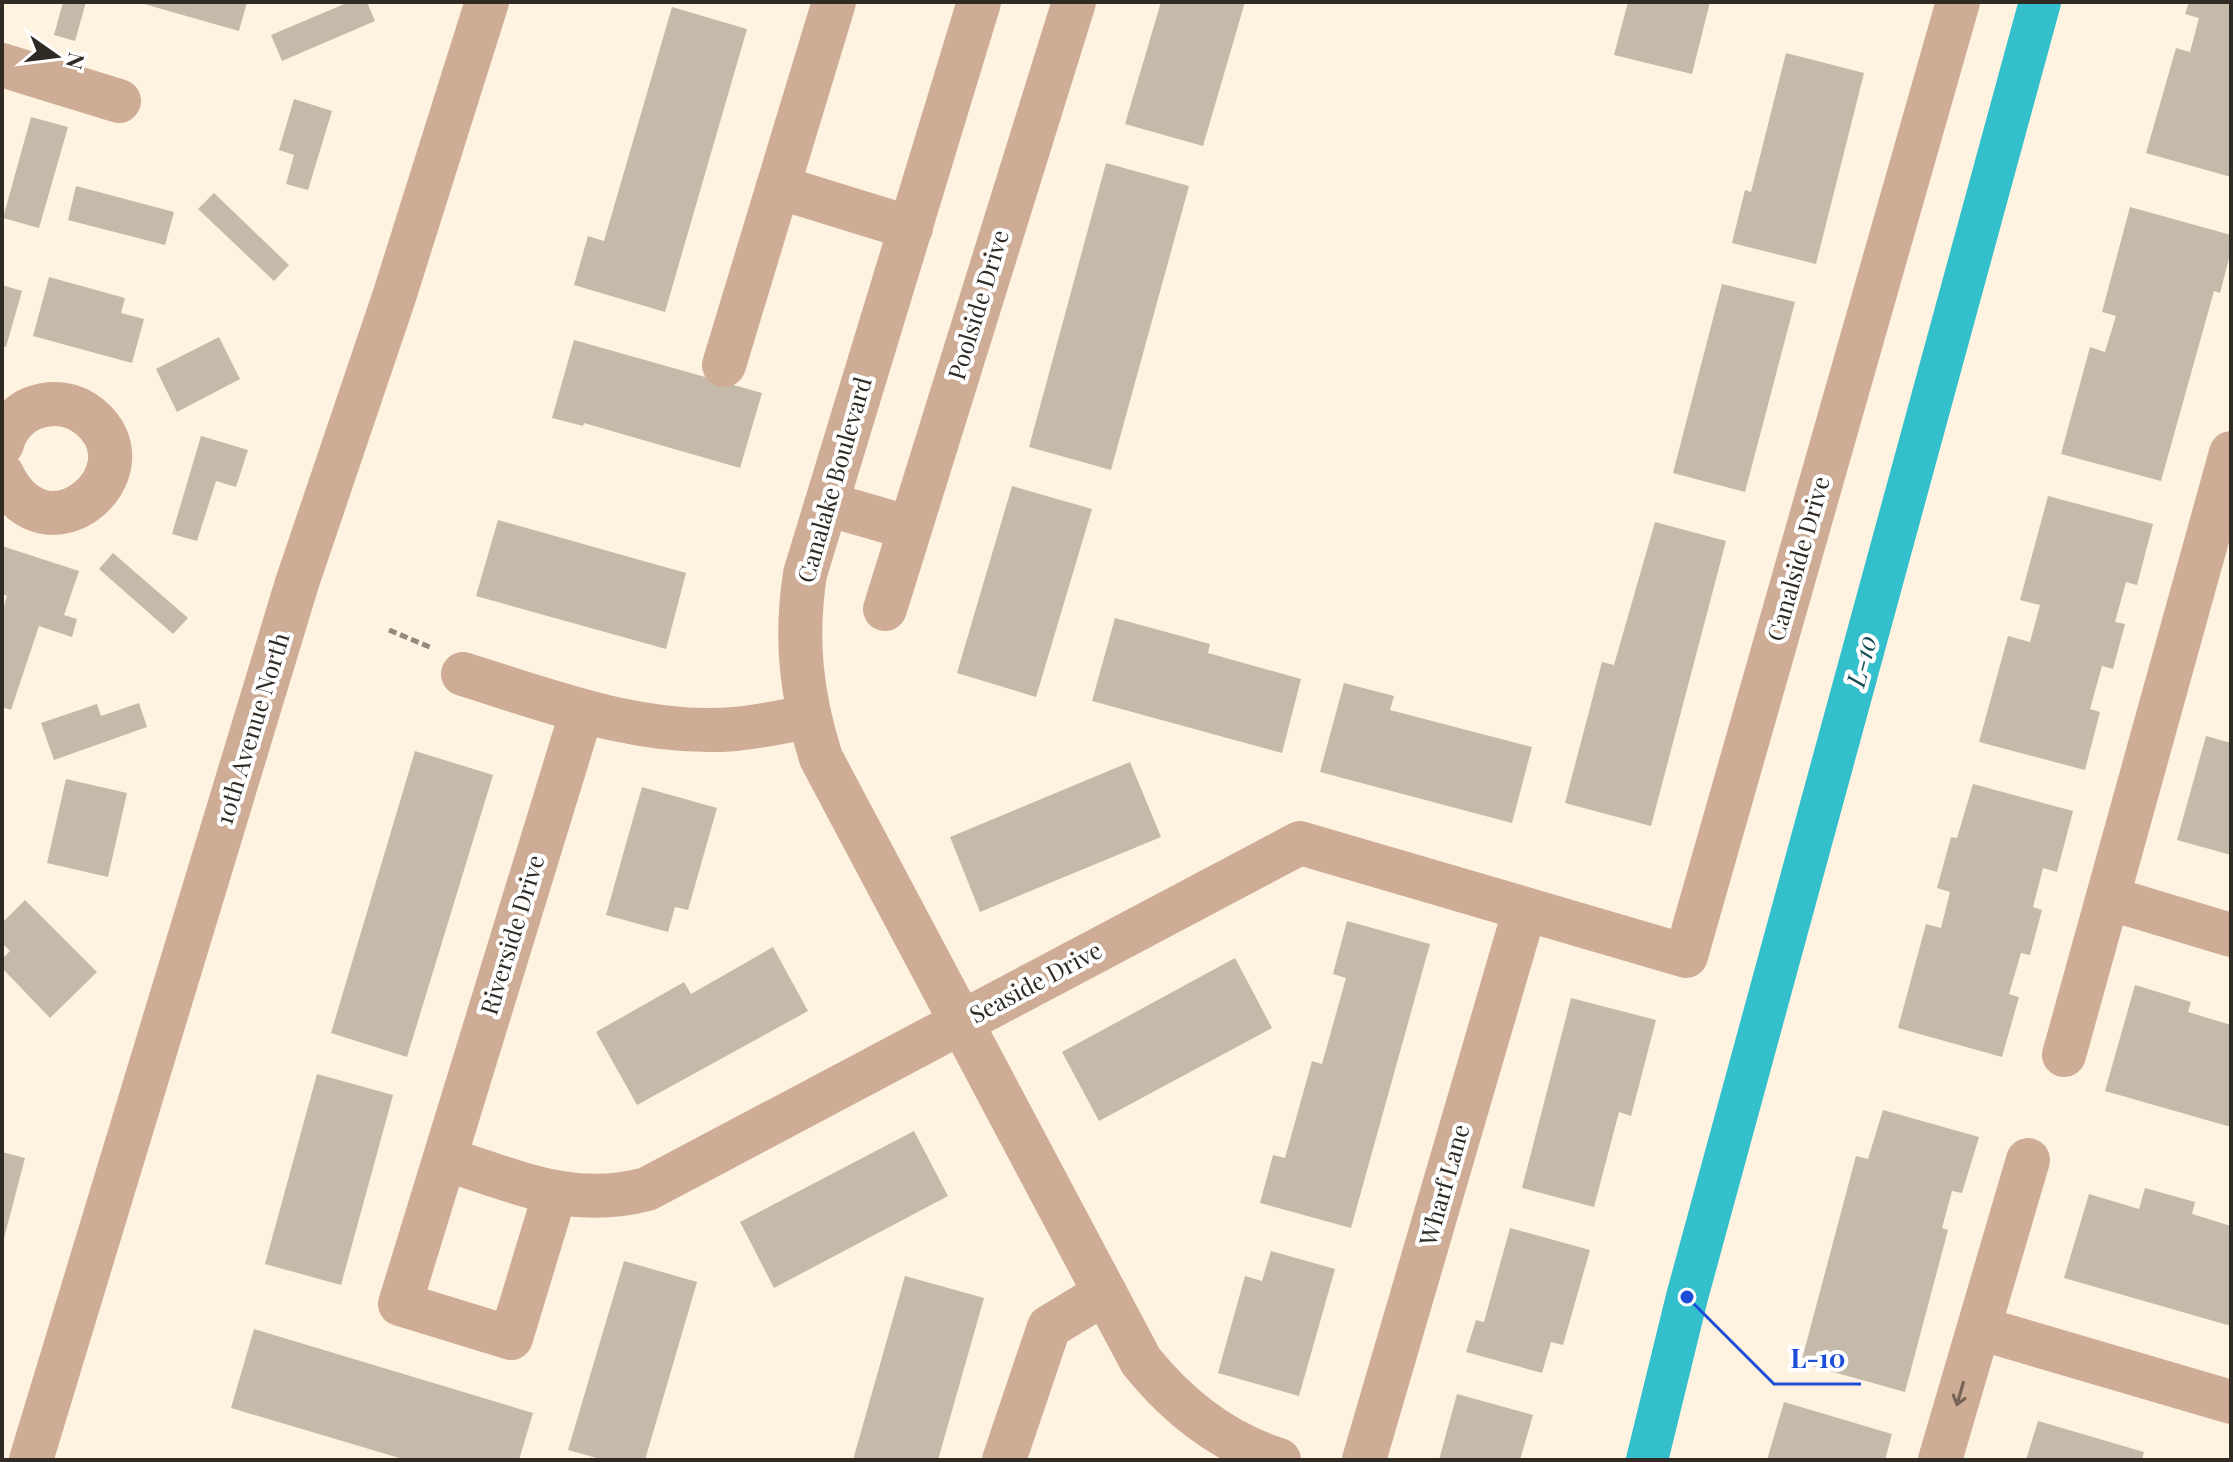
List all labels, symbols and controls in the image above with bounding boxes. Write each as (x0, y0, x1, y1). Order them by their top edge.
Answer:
north arrow (16, 16, 96, 96)
text: N (60, 50, 93, 73)
street label: Poolside Drive (939, 225, 1015, 383)
street label: Canalake Boulevard (788, 373, 878, 586)
street label: Canalside Drive (1758, 472, 1836, 645)
street label: 10th Avenue North (207, 628, 296, 828)
water label: L-10 (1837, 631, 1884, 691)
street label: Riverside Drive (472, 851, 551, 1018)
street label: Seaside Drive (963, 933, 1107, 1030)
street label: Wharf Lane (1410, 1120, 1476, 1250)
callout: L-10 (1774, 1334, 1861, 1384)
text: L-10 (1791, 1340, 1845, 1375)
one-way arrow (1952, 1381, 1966, 1406)

